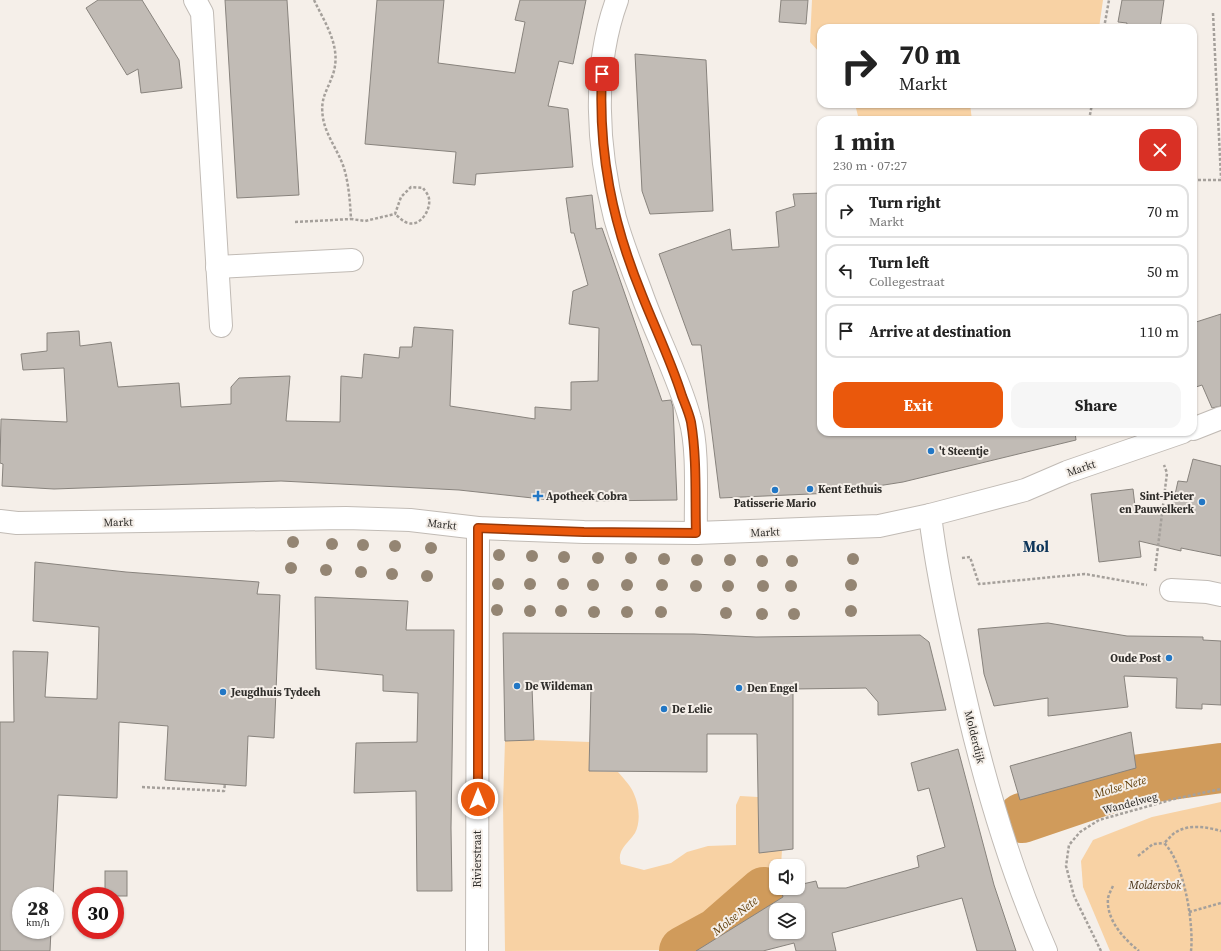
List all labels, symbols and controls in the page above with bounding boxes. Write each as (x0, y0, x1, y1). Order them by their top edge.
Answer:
text: 70 m (899, 35, 961, 73)
icon: right (833, 40, 885, 92)
pin (585, 57, 619, 91)
icon: arrive (591, 63, 613, 85)
text: Markt (899, 71, 947, 96)
text: 1 min (833, 125, 895, 158)
button: close (1139, 129, 1181, 171)
text: 230 m · 07:27 (833, 157, 907, 174)
text: Turn right (869, 192, 941, 213)
icon: right (835, 200, 857, 222)
text: 70 m (1147, 201, 1179, 222)
text: Markt (869, 213, 904, 230)
text: Turn left (869, 252, 929, 273)
icon: left (835, 260, 857, 282)
text: 50 m (1147, 261, 1179, 282)
text: Collegestraat (869, 273, 945, 290)
icon: arrive (835, 320, 857, 342)
text: Arrive at destination (869, 321, 1011, 342)
text: 110 m (1139, 321, 1179, 342)
button: Exit (833, 382, 1003, 428)
button: Share (1011, 382, 1181, 428)
place label: 't Steentje (939, 444, 989, 459)
marker: 't Steentje (926, 446, 936, 456)
street label: Markt (1065, 456, 1098, 480)
place label: Kent Eethuis (818, 482, 882, 497)
marker: Kent Eethuis (805, 484, 815, 494)
marker: Patisserie Mario (770, 485, 780, 495)
place label: Apotheek Cobra (546, 489, 628, 504)
place label: Sint-Pieter en Pauwelkerk (1119, 489, 1195, 517)
marker: Apotheek Cobra (533, 491, 543, 501)
place label: Patisserie Mario (734, 496, 816, 511)
marker: Sint-Pieter en Pauwelkerk (1197, 497, 1207, 507)
street label: Markt (103, 515, 133, 530)
street label: Markt (426, 515, 458, 534)
street label: Markt (750, 524, 780, 541)
district label: Mol (1023, 536, 1049, 557)
place label: Oude Post (1110, 651, 1162, 666)
marker: Oude Post (1164, 653, 1174, 663)
place label: De Wildeman (525, 679, 593, 694)
marker: De Wildeman (512, 681, 522, 691)
place label: Den Engel (747, 681, 798, 696)
marker: Den Engel (734, 683, 744, 693)
place label: Jeugdhuis Tydeeh (230, 685, 321, 700)
marker: Jeugdhuis Tydeeh (218, 687, 228, 697)
place label: De Lelie (672, 702, 713, 717)
marker: De Lelie (659, 704, 669, 714)
street label: Molderdijk (961, 709, 989, 766)
water label: Molse Nete (1091, 772, 1148, 802)
position arrow (457, 778, 499, 820)
street label: Wandelweg (1101, 789, 1160, 818)
street label: Rivierstraat (470, 830, 485, 887)
map controls (769, 859, 805, 939)
button: sound (769, 859, 805, 895)
park label: Moldersbok (1128, 878, 1182, 893)
speed limit sign: 30 (72, 887, 124, 939)
water label: Molse Nete (708, 893, 761, 940)
text: 28 (27, 894, 49, 922)
button: layers (769, 903, 805, 939)
text: km/h (26, 916, 50, 929)

